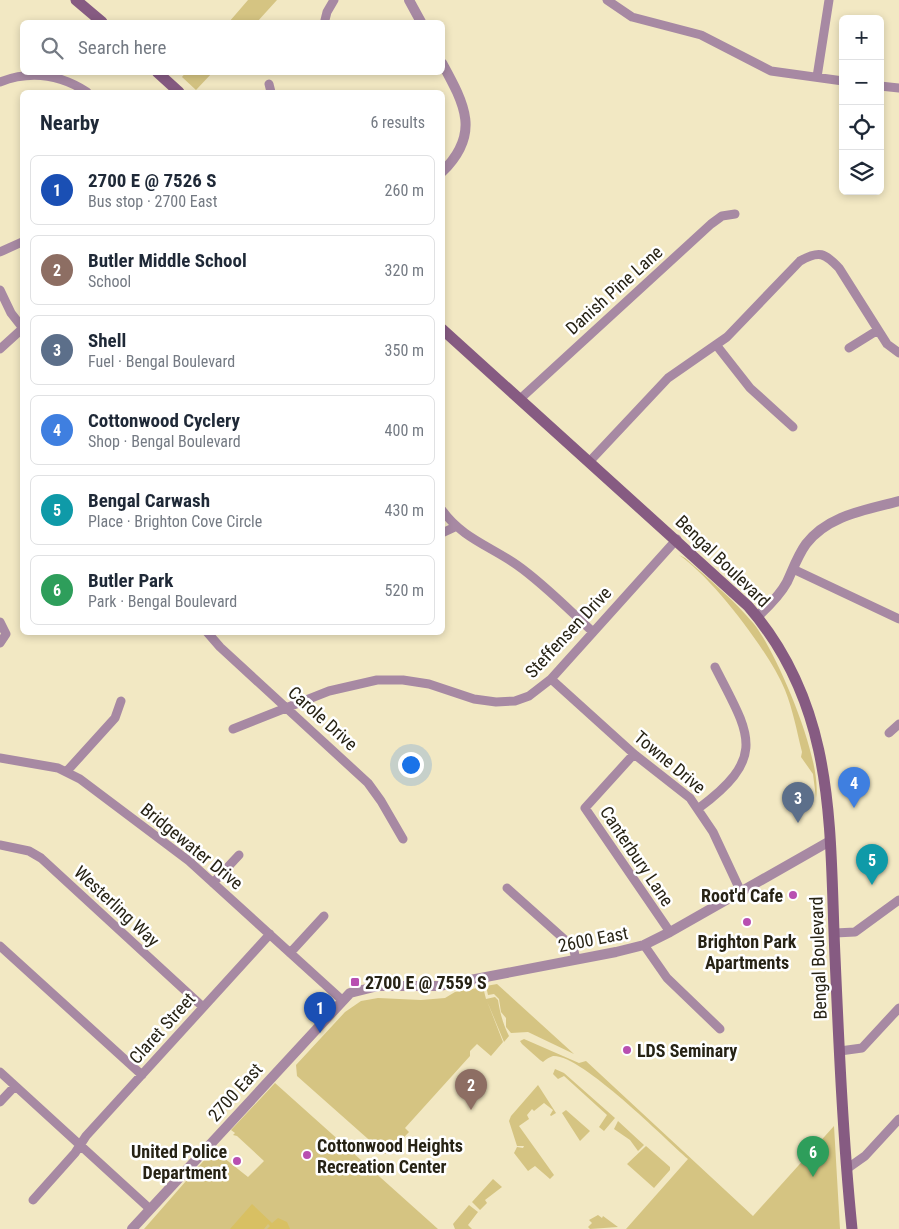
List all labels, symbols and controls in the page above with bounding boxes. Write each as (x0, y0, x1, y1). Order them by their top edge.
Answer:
map controls (839, 15, 884, 195)
button: + (839, 15, 884, 60)
search box (20, 20, 445, 75)
icon: search (38, 34, 66, 62)
text: Search here (78, 36, 166, 59)
button: − (839, 60, 884, 105)
button: locate (839, 105, 884, 150)
text: Nearby (40, 111, 99, 135)
text: 6 results (370, 113, 425, 132)
button: layers (839, 150, 884, 195)
text: 2700 E @ 7526 S (88, 169, 216, 192)
text: 1 (53, 181, 61, 200)
text: 260 m (385, 181, 424, 200)
text: Bus stop · 2700 East (88, 192, 217, 211)
street label: Danish Pine Lane (561, 241, 667, 339)
text: Butler Middle School (88, 249, 247, 272)
text: 2 (53, 261, 61, 280)
text: 320 m (385, 261, 424, 280)
text: School (88, 272, 131, 291)
text: Shell (88, 329, 126, 352)
text: 3 (53, 341, 61, 360)
text: 350 m (385, 341, 424, 360)
text: Fuel · Bengal Boulevard (88, 352, 235, 371)
text: Cottonwood Cyclery (88, 409, 240, 432)
text: 4 (53, 421, 61, 440)
text: 400 m (385, 421, 424, 440)
text: Shop · Bengal Boulevard (88, 432, 241, 451)
text: Bengal Carwash (88, 489, 210, 512)
text: 5 (53, 501, 61, 520)
text: 430 m (385, 501, 424, 520)
street label: Bengal Boulevard (671, 511, 775, 611)
text: Place · Brighton Cove Circle (88, 512, 262, 531)
text: Butler Park (88, 569, 173, 592)
text: 6 (53, 581, 61, 600)
text: 520 m (385, 581, 424, 600)
street label: Steffensen Drive (520, 582, 616, 682)
text: Park · Bengal Boulevard (88, 592, 237, 611)
street label: Carole Drive (284, 681, 362, 755)
street label: Towne Drive (630, 726, 710, 798)
your location (398, 752, 424, 778)
pin: 4 (838, 767, 870, 808)
pin: 3 (782, 782, 814, 823)
street label: Bridgewater Drive (137, 798, 247, 894)
street label: Canterbury Lane (596, 802, 678, 910)
pin: 5 (856, 844, 888, 885)
street label: Westerling Way (70, 861, 164, 951)
place label: Root'd Cafe (701, 885, 783, 906)
marker: Root'd Cafe (787, 889, 799, 901)
street label: Bengal Boulevard (805, 896, 831, 1020)
marker: Brighton Park Apartments (741, 916, 753, 928)
street label: 2600 East (556, 922, 630, 956)
place label: Brighton Park Apartments (698, 931, 797, 973)
place label: 2700 E @ 7559 S (365, 972, 487, 993)
marker: 2700 E @ 7559 S (349, 976, 361, 988)
street label: Claret Street (125, 988, 199, 1068)
pin: 1 (304, 992, 336, 1033)
place label: LDS Seminary (637, 1040, 737, 1061)
marker: LDS Seminary (621, 1044, 633, 1056)
street label: 2700 East (204, 1059, 266, 1125)
pin: 2 (455, 1069, 487, 1110)
place label: Cottonwood Heights Recreation Center (317, 1135, 463, 1177)
pin: 6 (797, 1136, 829, 1177)
place label: United Police Department (131, 1141, 227, 1183)
marker: Cottonwood Heights Recreation Center (301, 1149, 313, 1161)
marker: United Police Department (231, 1155, 243, 1167)

